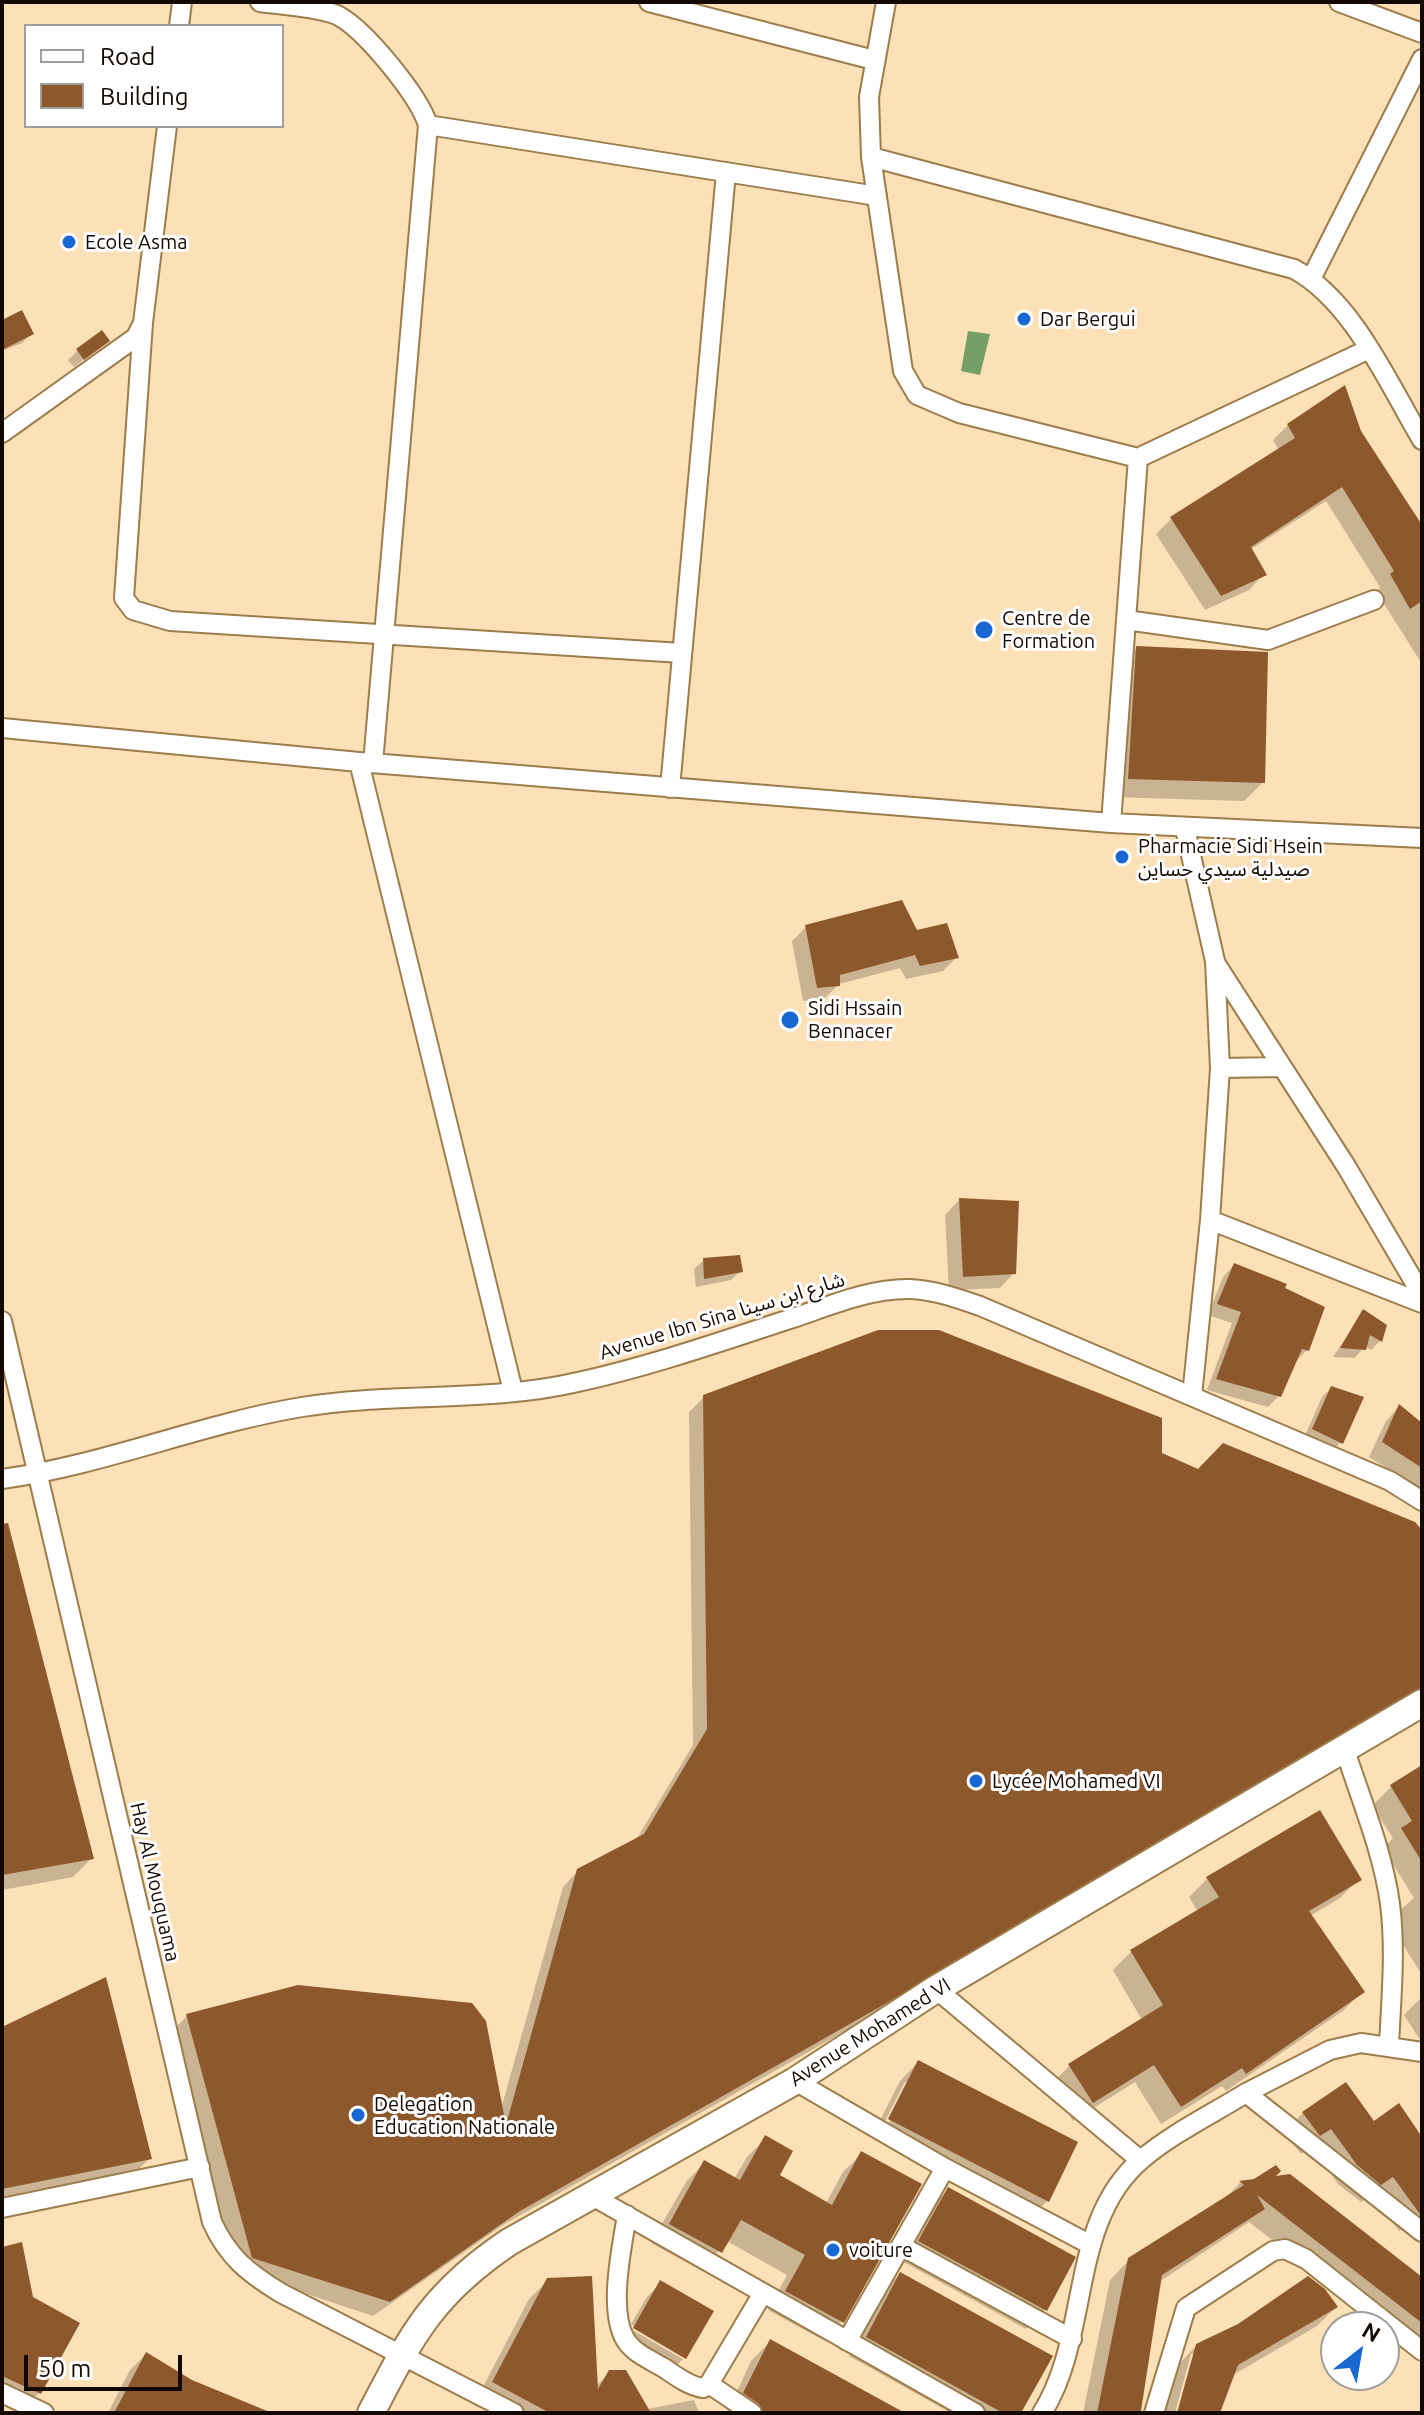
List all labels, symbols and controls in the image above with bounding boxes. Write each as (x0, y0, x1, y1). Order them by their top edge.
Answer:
legend (24, 24, 284, 128)
text: Road (100, 43, 155, 70)
text: Building (100, 83, 188, 110)
place label: Ecole Asma (85, 230, 187, 254)
marker: Ecole Asma (60, 233, 78, 251)
place label: Dar Bergui (1040, 307, 1136, 331)
marker: Dar Bergui (1015, 310, 1033, 328)
place label: Centre de Formation (1002, 606, 1095, 653)
marker: Centre de Formation (973, 619, 995, 641)
place label: Pharmacie Sidi Hsein صيدلية سيدي حساين (1138, 834, 1323, 881)
marker: Pharmacie Sidi Hsein صيدلية سيدي حساين (1113, 848, 1131, 866)
place label: Sidi Hssain Bennacer (808, 996, 902, 1043)
marker: Sidi Hssain Bennacer (779, 1009, 801, 1031)
street label: Avenue Ibn Sina شارع ابن سينا (597, 1267, 847, 1365)
place label: Lycée Mohamed VI (992, 1769, 1161, 1793)
marker: Lycée Mohamed VI (967, 1772, 985, 1790)
street label: Hay Al Mouquama (125, 1800, 185, 1964)
street label: Avenue Mohamed VI (785, 1973, 955, 2091)
place label: Delegation Education Nationale (374, 2092, 555, 2139)
marker: Delegation Education Nationale (349, 2106, 367, 2124)
place label: voiture (849, 2238, 913, 2262)
marker: voiture (824, 2241, 842, 2259)
north arrow (1320, 2311, 1400, 2391)
text: N (1358, 2317, 1385, 2347)
scale bar (28, 2339, 186, 2389)
text: 50 m (38, 2355, 91, 2382)

